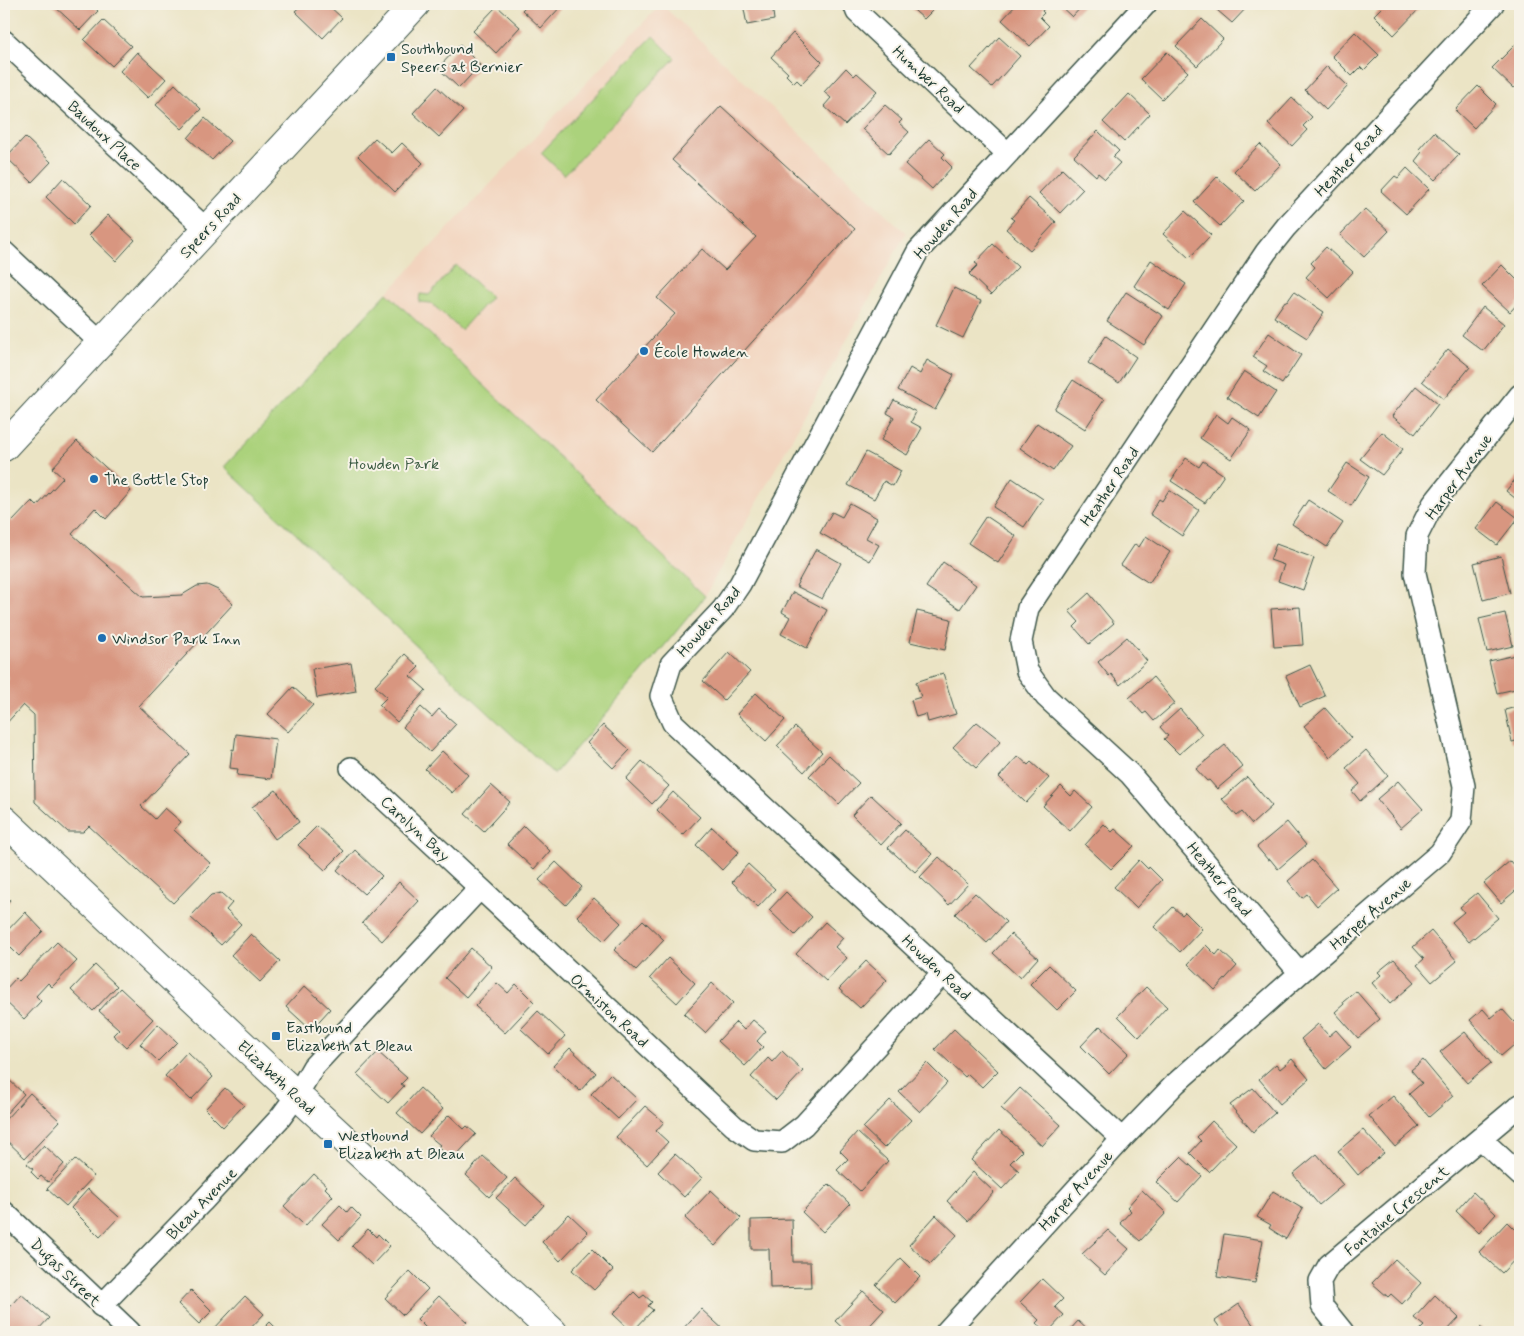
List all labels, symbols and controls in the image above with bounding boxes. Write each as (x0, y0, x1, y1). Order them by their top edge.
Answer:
place label: Southbound Speers at Bernier (401, 39, 523, 78)
street label: Humber Road (887, 41, 969, 119)
marker: Southbound Speers at Bernier (385, 51, 397, 63)
street label: Baudoux Place (63, 96, 145, 176)
street label: Heather Road (1310, 120, 1388, 202)
street label: Howden Road (909, 184, 983, 264)
street label: Speers Road (176, 189, 247, 263)
place label: École Howden (654, 342, 749, 363)
marker: École Howden (638, 345, 650, 357)
street label: Harper Avenue (1421, 429, 1498, 524)
street label: Heather Road (1076, 443, 1145, 531)
park label: Howden Park (349, 454, 439, 475)
place label: The Bottle Stop (104, 470, 209, 491)
marker: The Bottle Stop (88, 473, 100, 485)
street label: Howden Road (672, 582, 746, 662)
place label: Windsor Park Inn (112, 629, 241, 650)
marker: Windsor Park Inn (96, 632, 108, 644)
street label: Carolyn Bay (376, 791, 454, 867)
street label: Heather Road (1181, 838, 1256, 922)
street label: Harper Avenue (1326, 873, 1417, 955)
street label: Howden Road (897, 931, 975, 1006)
street label: Ormiston Road (565, 969, 653, 1053)
place label: Eastbound Elizabeth at Bleau (286, 1018, 413, 1057)
marker: Eastbound Elizabeth at Bleau (270, 1030, 282, 1042)
street label: Elizabeth Road (232, 1036, 320, 1120)
place label: Westbound Elizabeth at Bleau (338, 1126, 465, 1165)
marker: Westbound Elizabeth at Bleau (322, 1138, 334, 1150)
street label: Harper Avenue (1034, 1146, 1118, 1236)
street label: Fontaine Crescent (1340, 1161, 1454, 1261)
street label: Bleau Avenue (162, 1163, 242, 1245)
street label: Dugas Street (25, 1234, 105, 1313)

